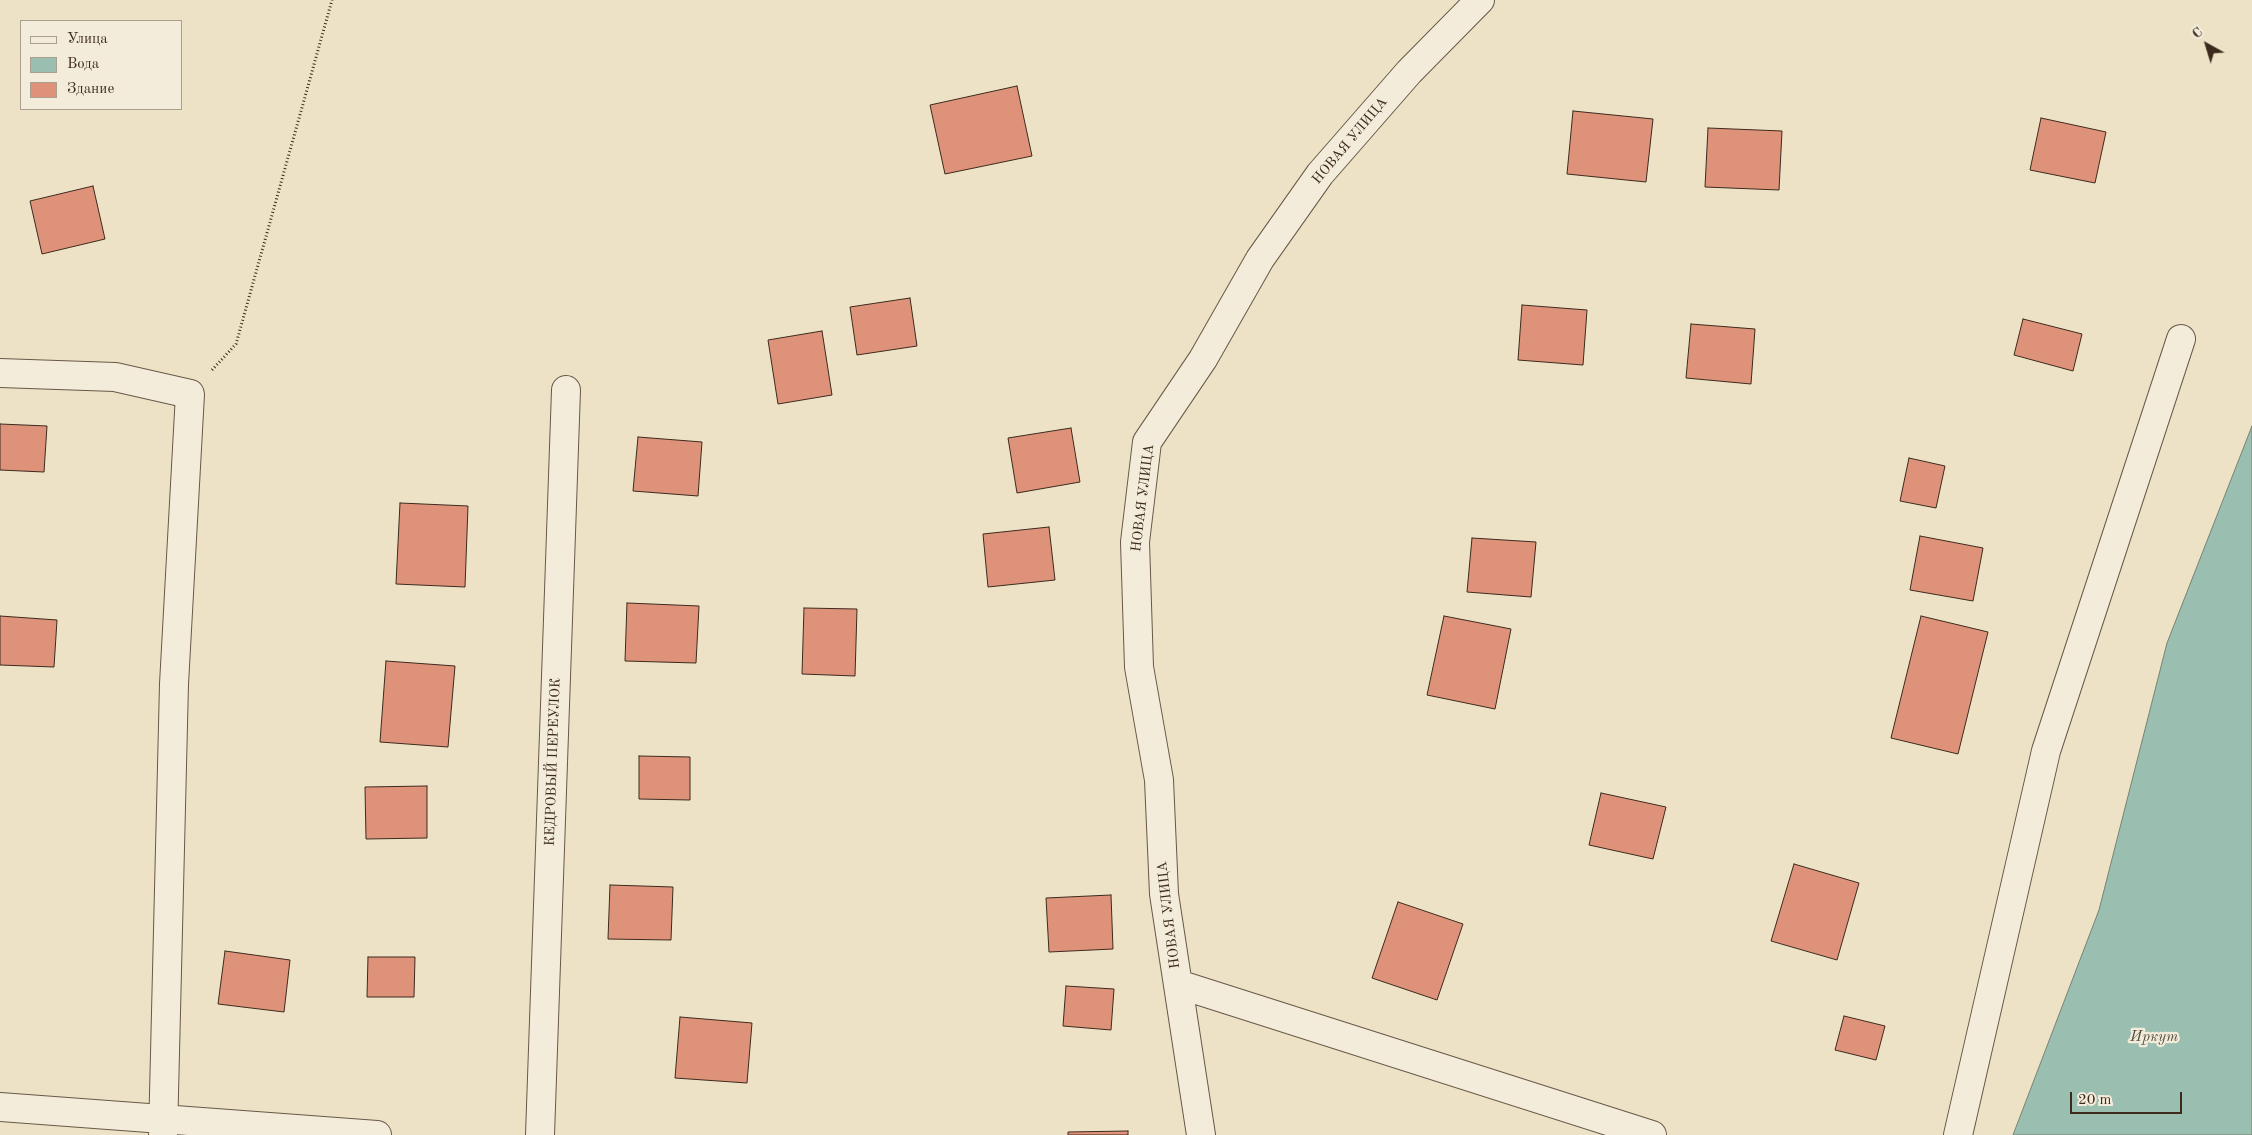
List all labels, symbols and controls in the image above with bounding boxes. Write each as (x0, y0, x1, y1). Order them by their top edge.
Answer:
legend (20, 20, 182, 110)
north arrow (2182, 20, 2232, 70)
text: С (2190, 25, 2206, 42)
text: Улица (67, 32, 108, 47)
text: Вода (67, 57, 99, 72)
text: Здание (67, 82, 114, 97)
street label: НОВАЯ УЛИЦА (1309, 94, 1391, 188)
street label: НОВАЯ УЛИЦА (1128, 443, 1158, 553)
street label: КЕДРОВЫЙ ПЕРЕУЛОК (542, 678, 564, 846)
street label: НОВАЯ УЛИЦА (1154, 860, 1184, 970)
water label: Иркут (2130, 1028, 2178, 1046)
scale bar (2072, 1082, 2184, 1114)
text: 20 m (2078, 1093, 2112, 1108)

